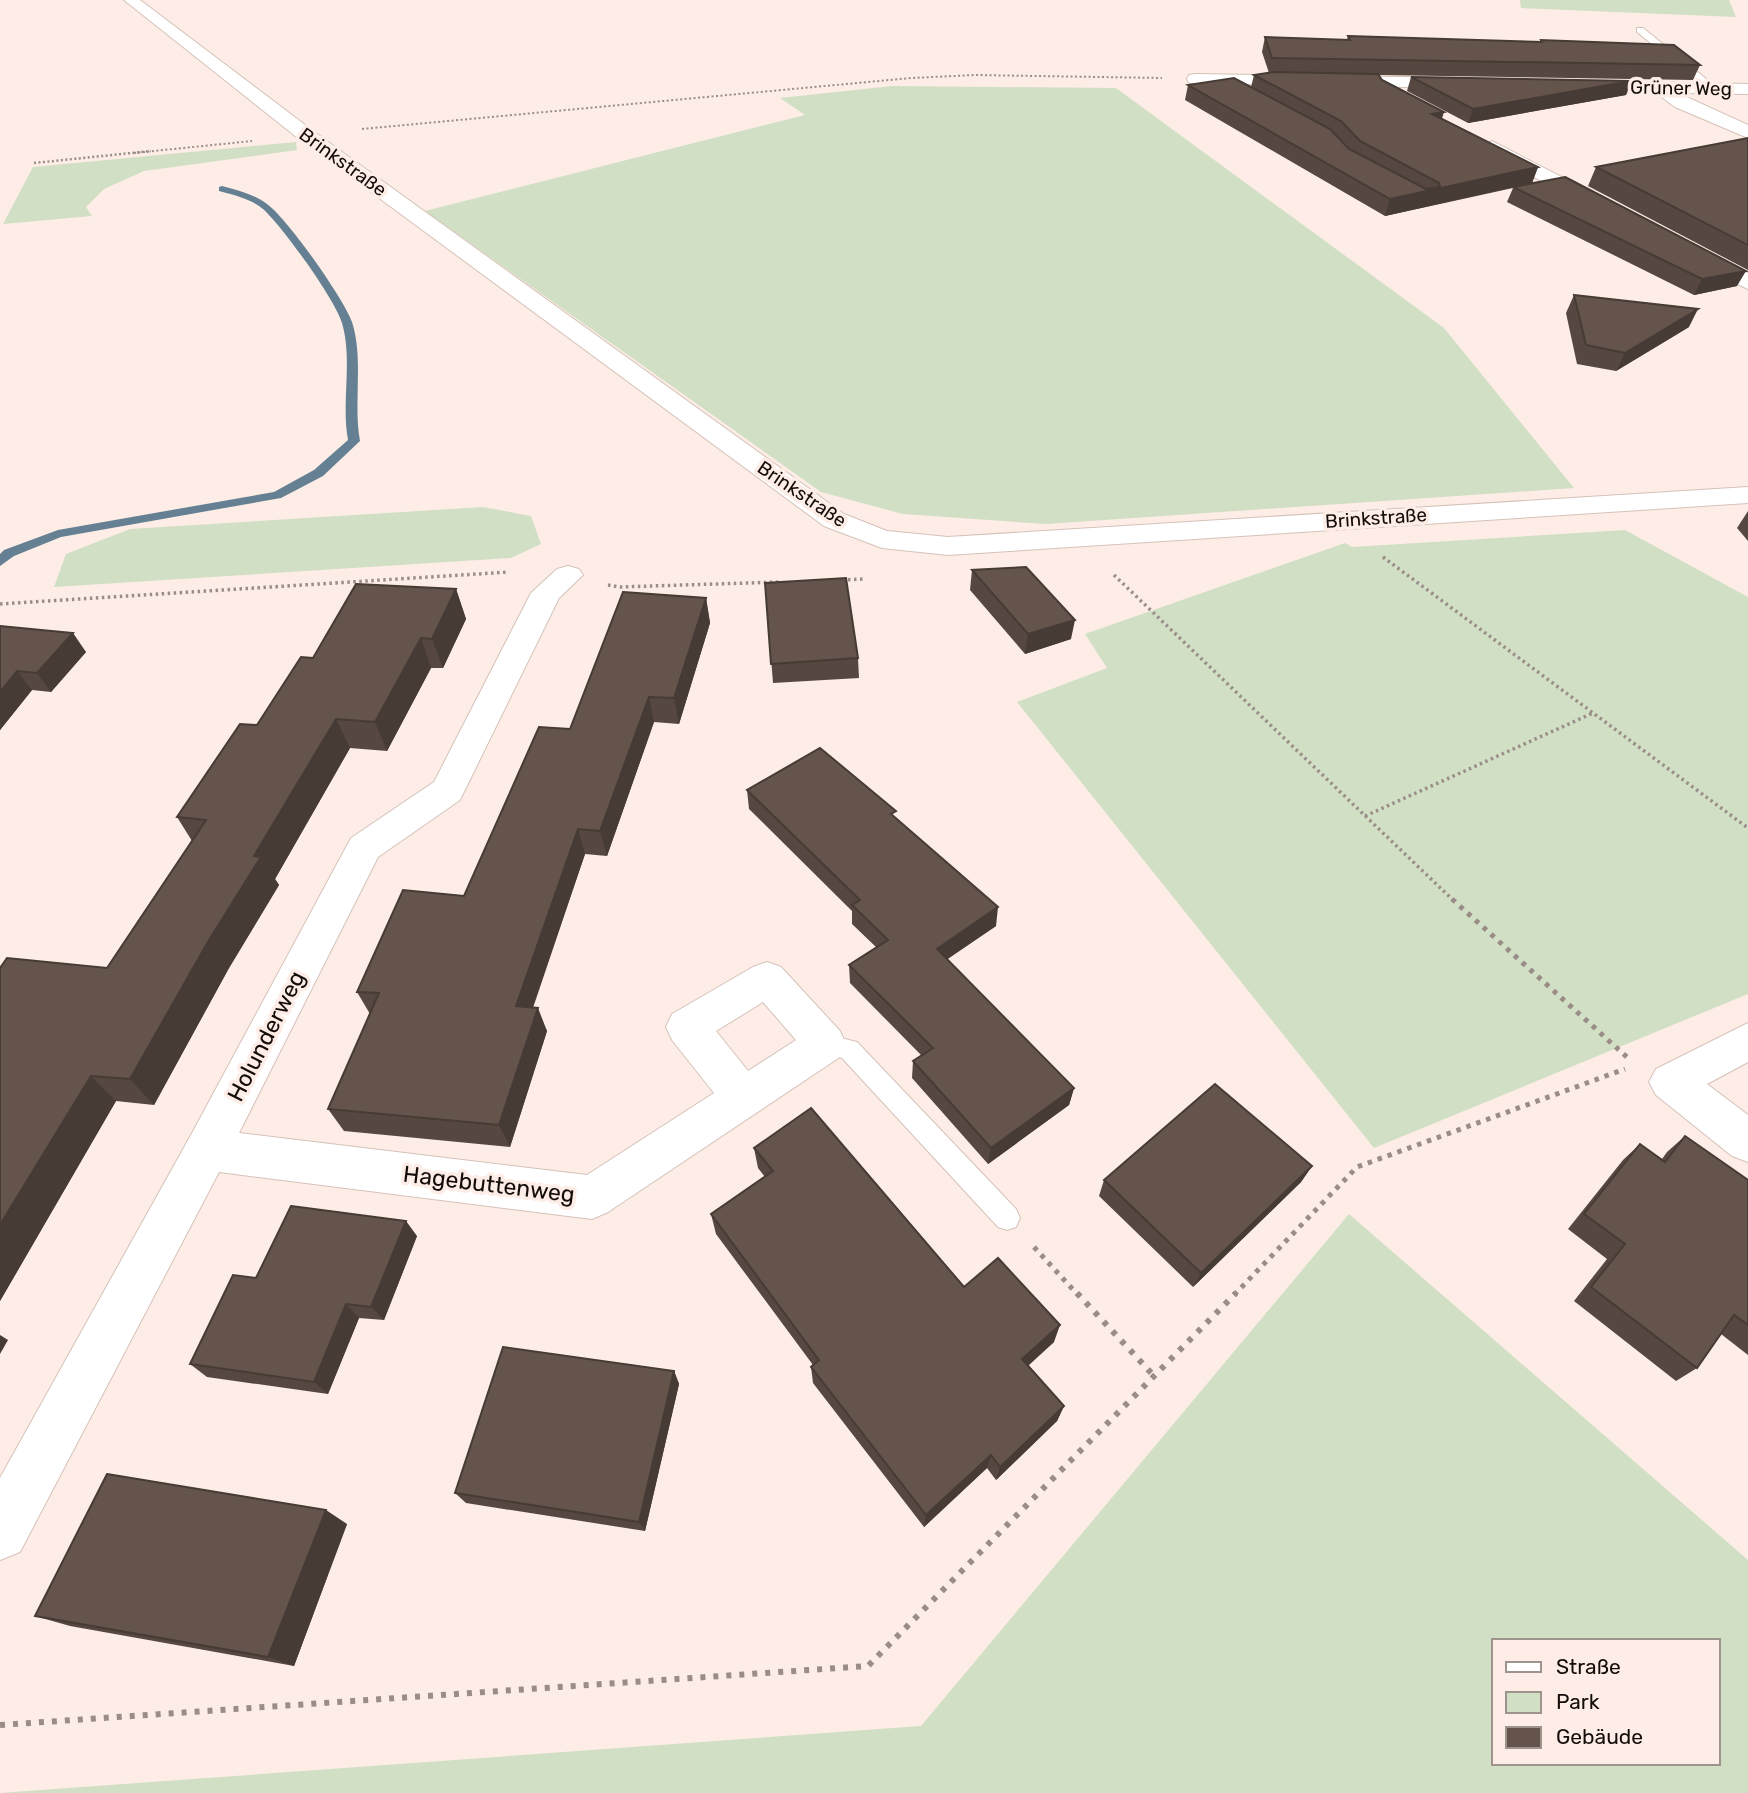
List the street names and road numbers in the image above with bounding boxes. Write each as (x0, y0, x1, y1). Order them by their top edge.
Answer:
street label: Grüner Weg (1630, 76, 1732, 100)
street label: Brinkstraße (295, 123, 391, 201)
street label: Brinkstraße (753, 456, 851, 532)
street label: Brinkstraße (1324, 503, 1428, 533)
street label: Holunderweg (221, 966, 311, 1106)
street label: Hagebuttenweg (402, 1160, 576, 1208)

